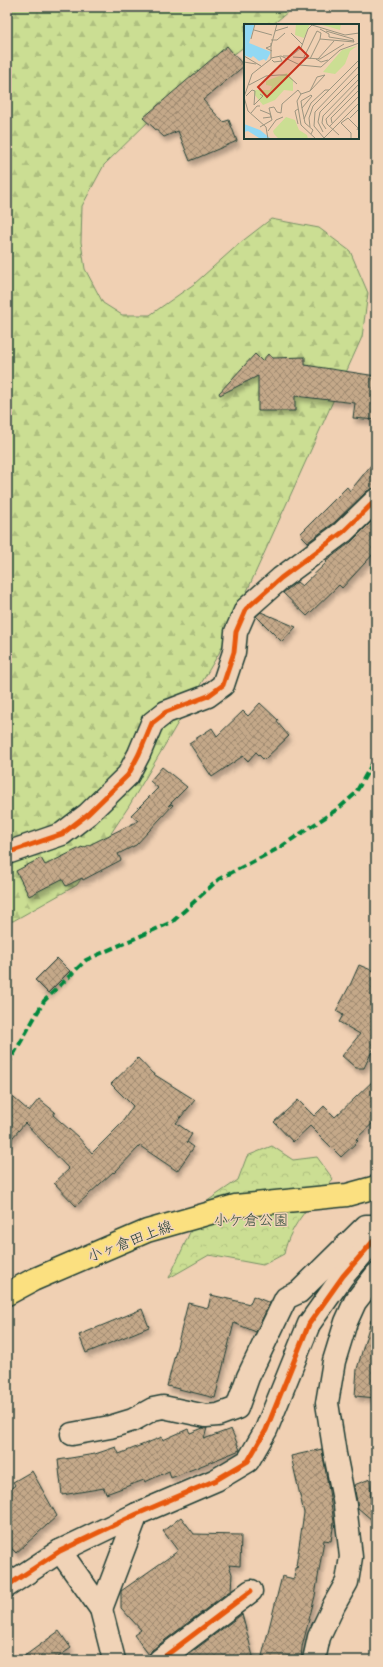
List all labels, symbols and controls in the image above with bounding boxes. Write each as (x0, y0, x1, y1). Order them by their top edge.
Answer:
inset map (244, 24, 359, 139)
park label: 小ケ倉公園 (213, 1211, 289, 1229)
street label: 小ヶ倉田上線 (85, 1216, 175, 1266)

